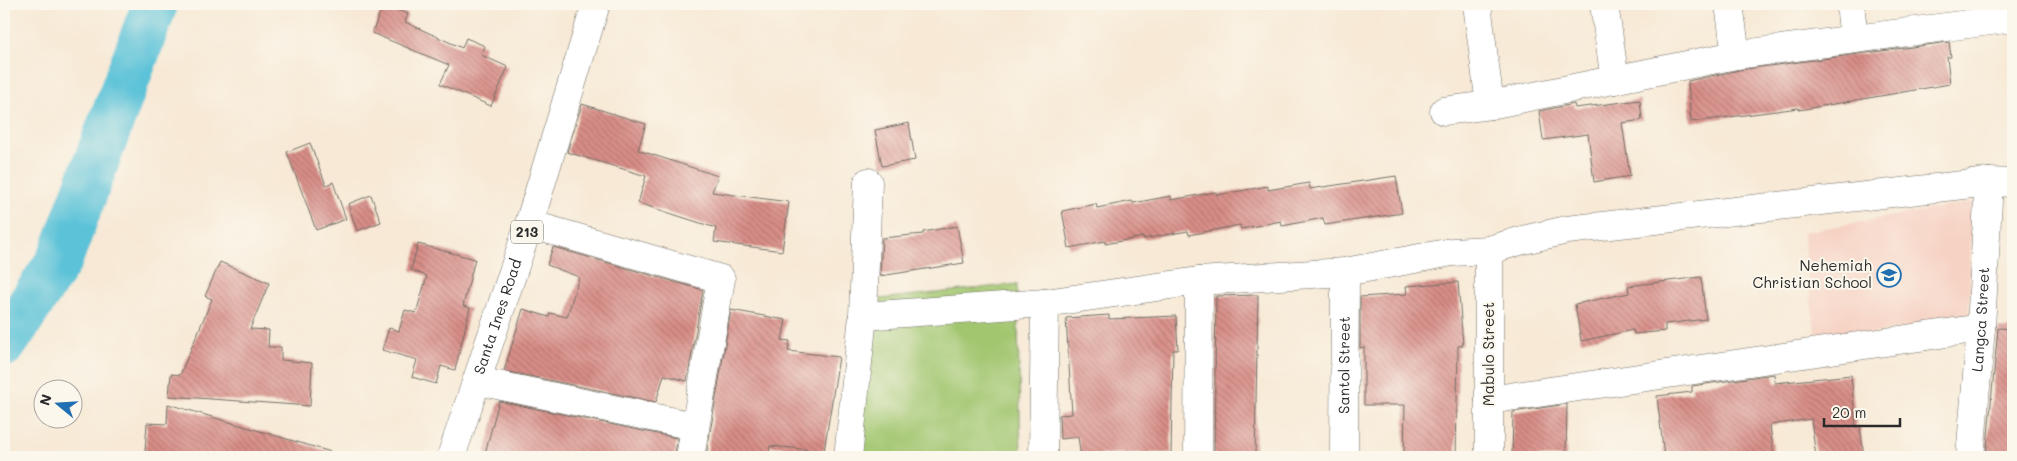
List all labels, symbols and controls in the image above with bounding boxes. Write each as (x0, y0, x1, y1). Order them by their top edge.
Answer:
road number: 213 (511, 220, 543, 243)
place label: Nehemiah Christian School (1752, 255, 1872, 292)
street label: Santa Ines Road (468, 256, 526, 377)
school or university icon: Nehemiah Christian School (1876, 262, 1902, 288)
street label: Langca Street (1966, 266, 1993, 373)
street label: Mabulo Street (1478, 302, 1498, 406)
street label: Santol Street (1333, 316, 1354, 414)
north arrow (32, 378, 82, 428)
text: N (34, 392, 56, 408)
scale bar (1824, 396, 1901, 428)
text: 20 m (1832, 402, 1866, 422)

